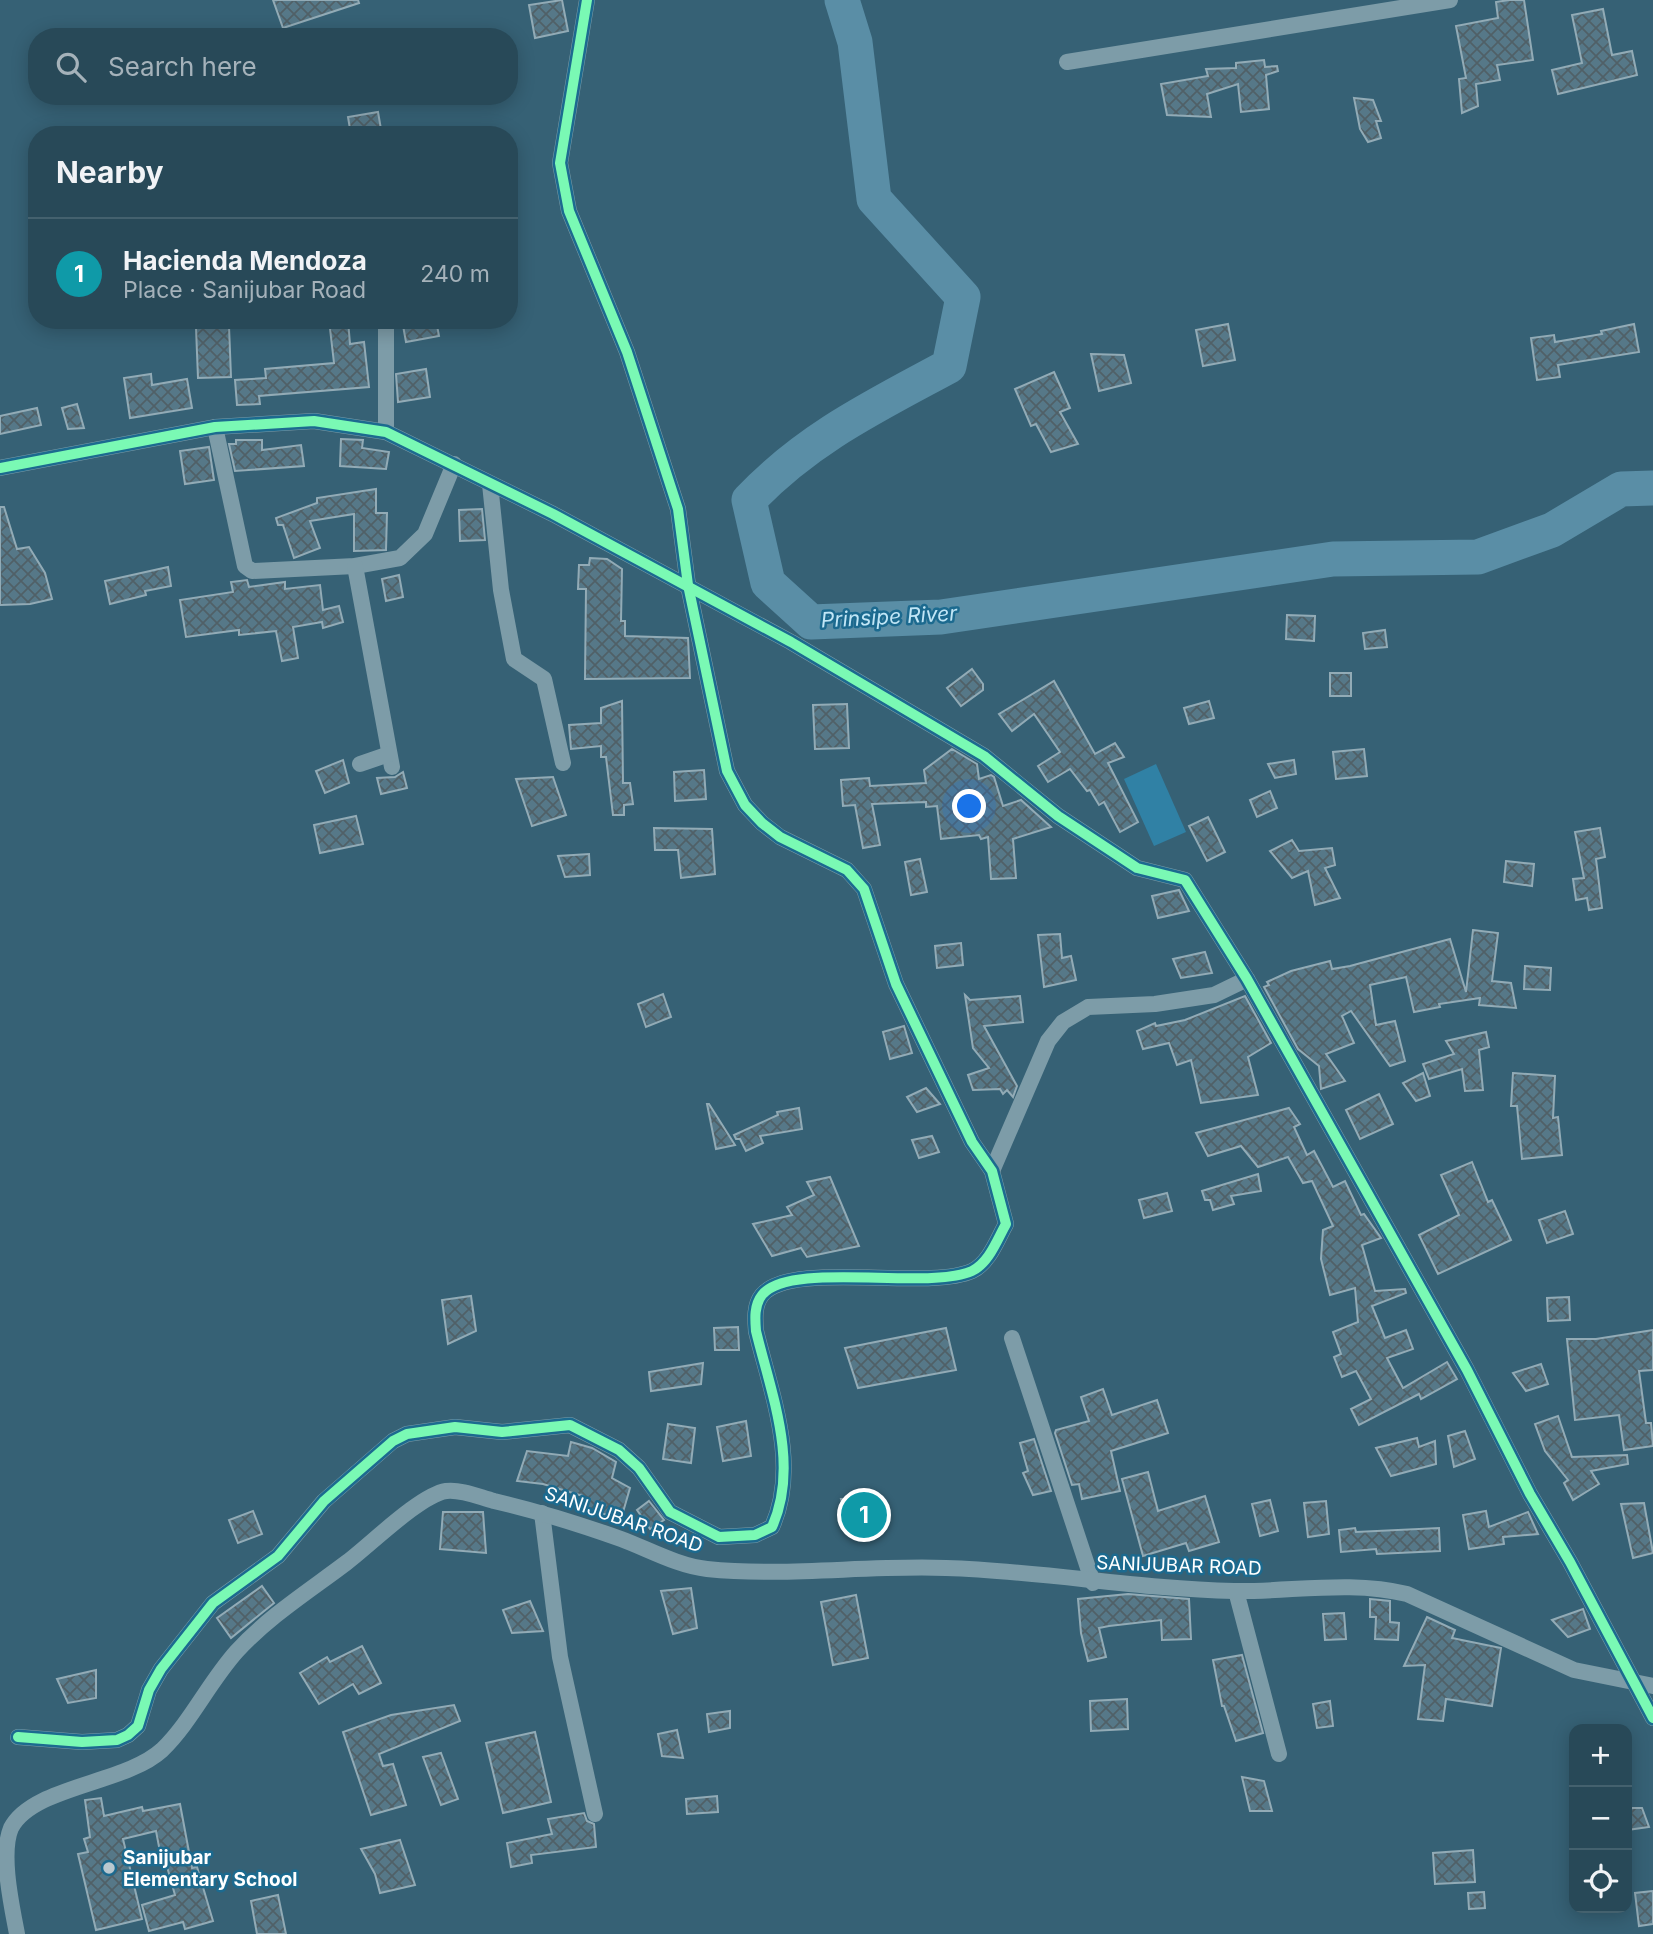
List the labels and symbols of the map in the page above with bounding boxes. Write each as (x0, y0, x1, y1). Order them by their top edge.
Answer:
water label: Prinsipe River (820, 600, 959, 633)
your location (952, 789, 986, 823)
street label: SANIJUBAR ROAD (542, 1482, 706, 1557)
pin: 1 (841, 1489, 887, 1541)
street label: SANIJUBAR ROAD (1096, 1551, 1262, 1580)
place label: Sanijubar Elementary School (123, 1846, 297, 1891)
marker: Sanijubar Elementary School (101, 1860, 117, 1876)

